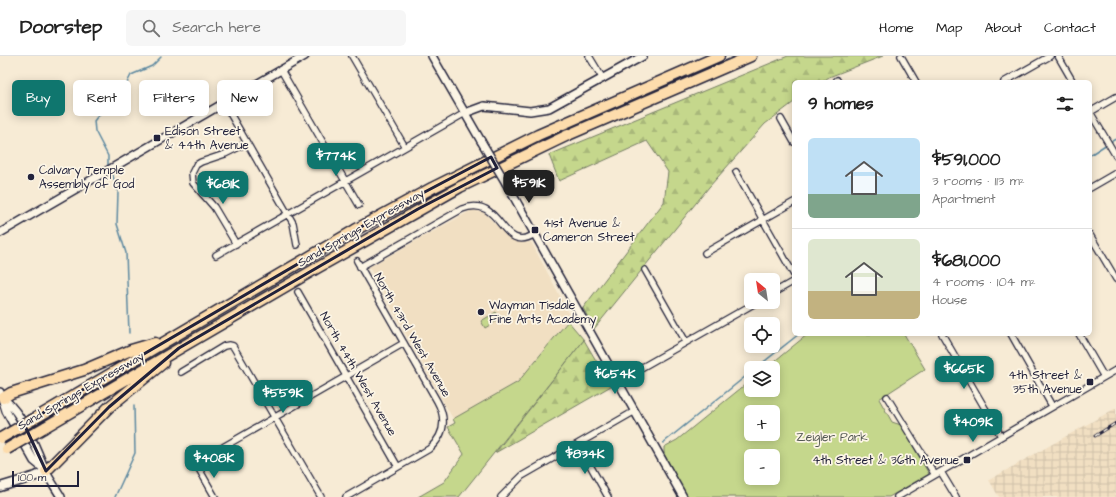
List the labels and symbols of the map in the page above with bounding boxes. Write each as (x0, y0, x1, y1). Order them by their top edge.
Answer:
place label: Edison Street & 44th Avenue (165, 123, 249, 154)
marker: Edison Street & 44th Avenue (152, 133, 162, 143)
pin: $774K (308, 143, 364, 177)
place label: Calvary Temple Assembly of God (39, 162, 134, 194)
pin: $591K (501, 170, 557, 204)
pin: $681K (195, 171, 251, 205)
marker: Calvary Temple Assembly of God (26, 172, 36, 182)
street label: Sand Springs Expressway (295, 185, 428, 272)
place label: 41st Avenue & Cameron Street (543, 215, 635, 246)
marker: 41st Avenue & Cameron Street (530, 225, 540, 235)
street label: North 43rd West Avenue (369, 270, 455, 401)
north arrow (744, 273, 780, 309)
place label: Wayman Tisdale Fine Arts Academy (489, 297, 597, 329)
marker: Wayman Tisdale Fine Arts Academy (476, 307, 486, 317)
street label: North 44th West Avenue (315, 309, 401, 440)
street label: Sand Springs Expressway (15, 348, 148, 435)
pin: $665K (936, 356, 992, 390)
pin: $654K (587, 361, 643, 395)
place label: 4th Street & 35th Avenue (1008, 367, 1083, 398)
marker: 4th Street & 35th Avenue (1085, 377, 1095, 387)
pin: $559K (255, 380, 311, 414)
pin: $409K (945, 409, 1001, 443)
park label: Zeigler Park (796, 429, 868, 447)
pin: $834K (557, 441, 613, 475)
pin: $408K (186, 445, 242, 479)
place label: 4th Street & 36th Avenue (812, 452, 960, 469)
marker: 4th Street & 36th Avenue (962, 455, 972, 465)
scale bar (12, 469, 79, 488)

